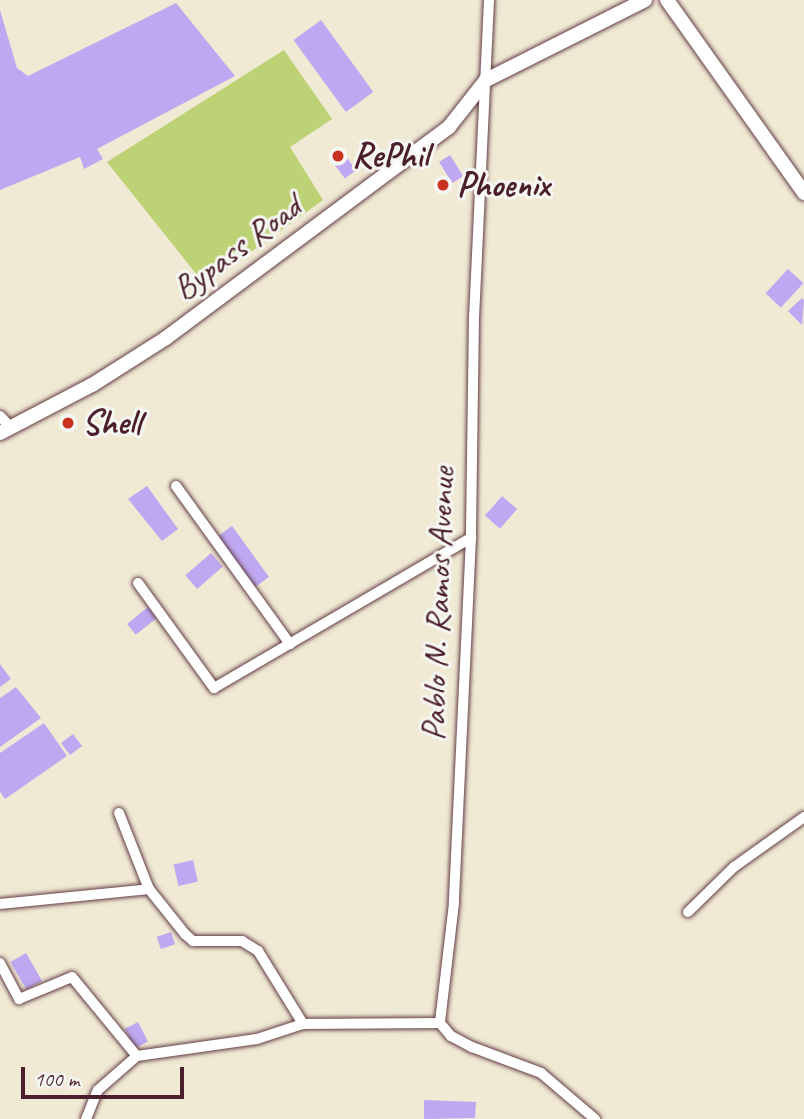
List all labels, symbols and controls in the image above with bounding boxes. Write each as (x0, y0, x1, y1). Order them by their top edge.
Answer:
place label: RePhil (352, 135, 429, 177)
marker: RePhil (330, 148, 346, 164)
place label: Phoenix (457, 164, 550, 206)
marker: Phoenix (435, 177, 451, 193)
street label: Bypass Road (165, 186, 309, 310)
place label: Shell (82, 402, 141, 444)
marker: Shell (60, 415, 76, 431)
street label: Pablo N. Ramos Avenue (412, 466, 464, 742)
scale bar (24, 1052, 187, 1096)
text: 100 m (34, 1066, 79, 1092)

